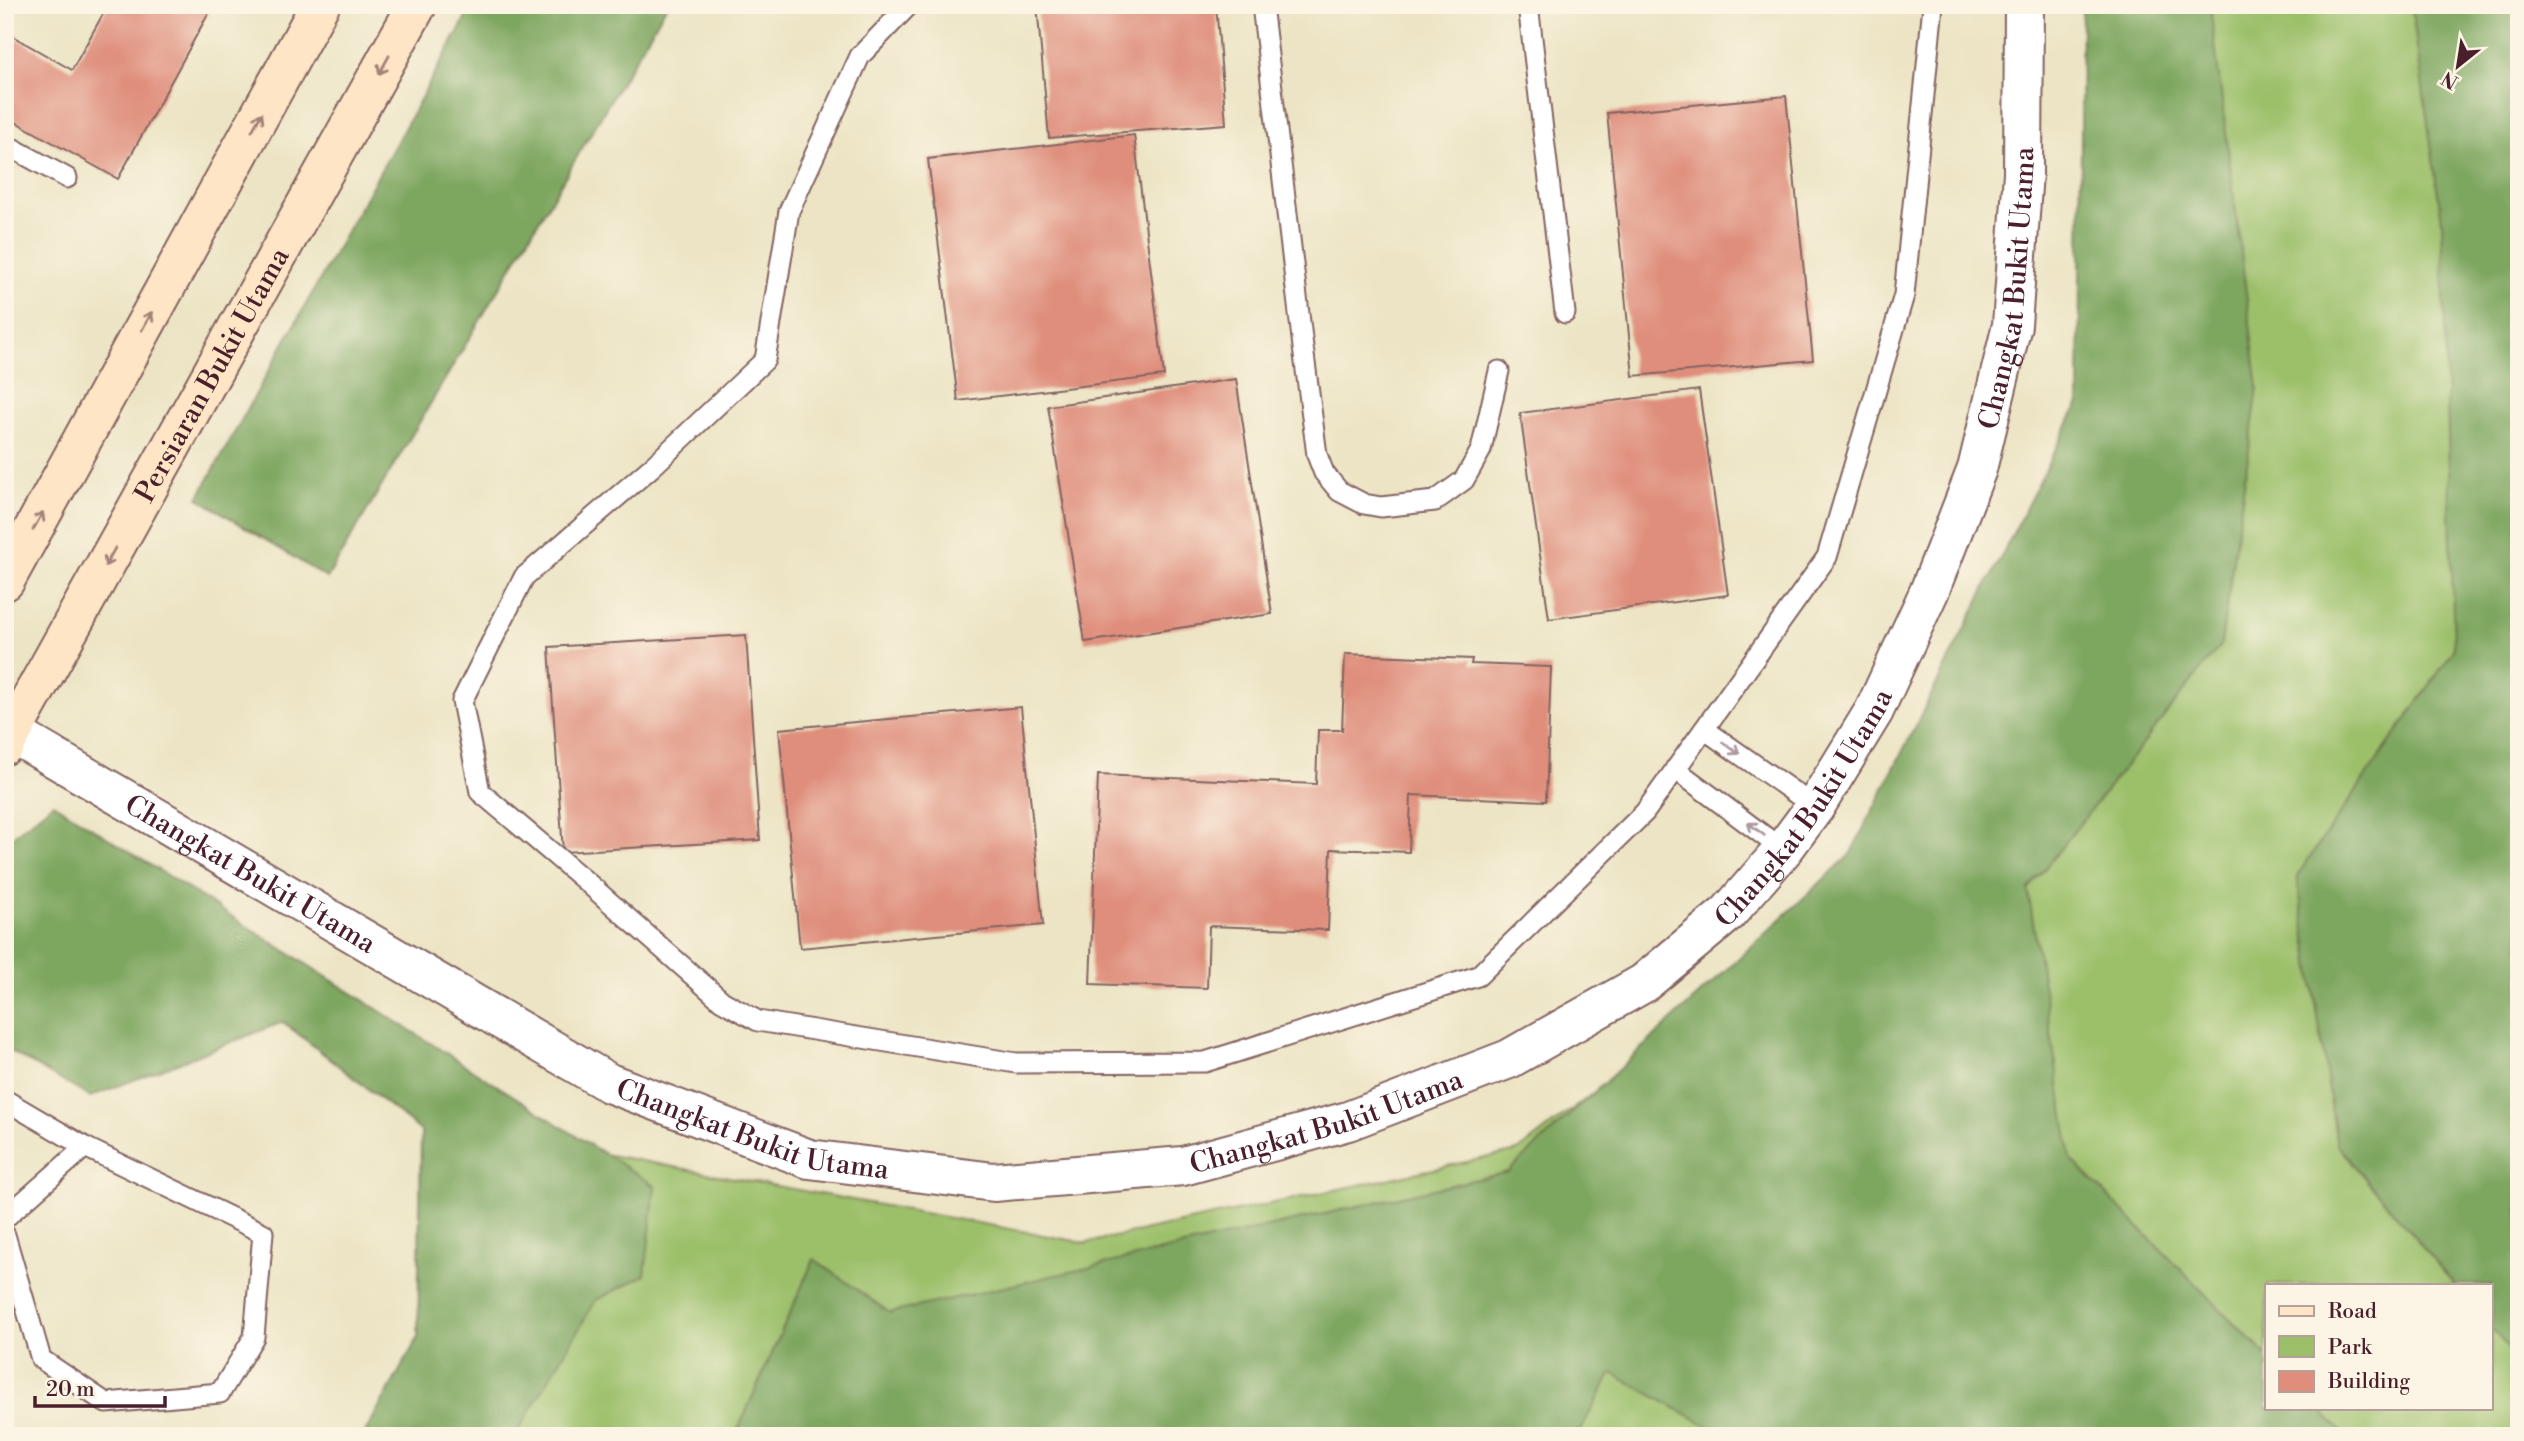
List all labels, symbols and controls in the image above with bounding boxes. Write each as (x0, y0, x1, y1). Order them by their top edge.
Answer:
north arrow (2422, 32, 2492, 102)
one-way arrow (377, 54, 390, 75)
text: N (2437, 66, 2463, 94)
one-way arrow (250, 112, 264, 132)
street label: Changkat Bukit Utama (1971, 146, 2043, 433)
street label: Persiaran Bukit Utama (128, 241, 298, 509)
one-way arrow (141, 311, 154, 332)
one-way arrow (31, 511, 45, 531)
one-way arrow (103, 546, 116, 567)
street label: Changkat Bukit Utama (1708, 683, 1901, 936)
one-way arrow (1721, 741, 1741, 755)
street label: Changkat Bukit Utama (118, 787, 383, 962)
one-way arrow (1747, 822, 1766, 836)
street label: Changkat Bukit Utama (1186, 1062, 1469, 1182)
street label: Changkat Bukit Utama (611, 1071, 892, 1188)
legend (2265, 1284, 2492, 1410)
text: Road (2328, 1299, 2377, 1325)
text: Park (2328, 1335, 2373, 1361)
scale bar (35, 1364, 164, 1408)
text: Building (2327, 1369, 2410, 1395)
text: 20 m (46, 1377, 95, 1403)

